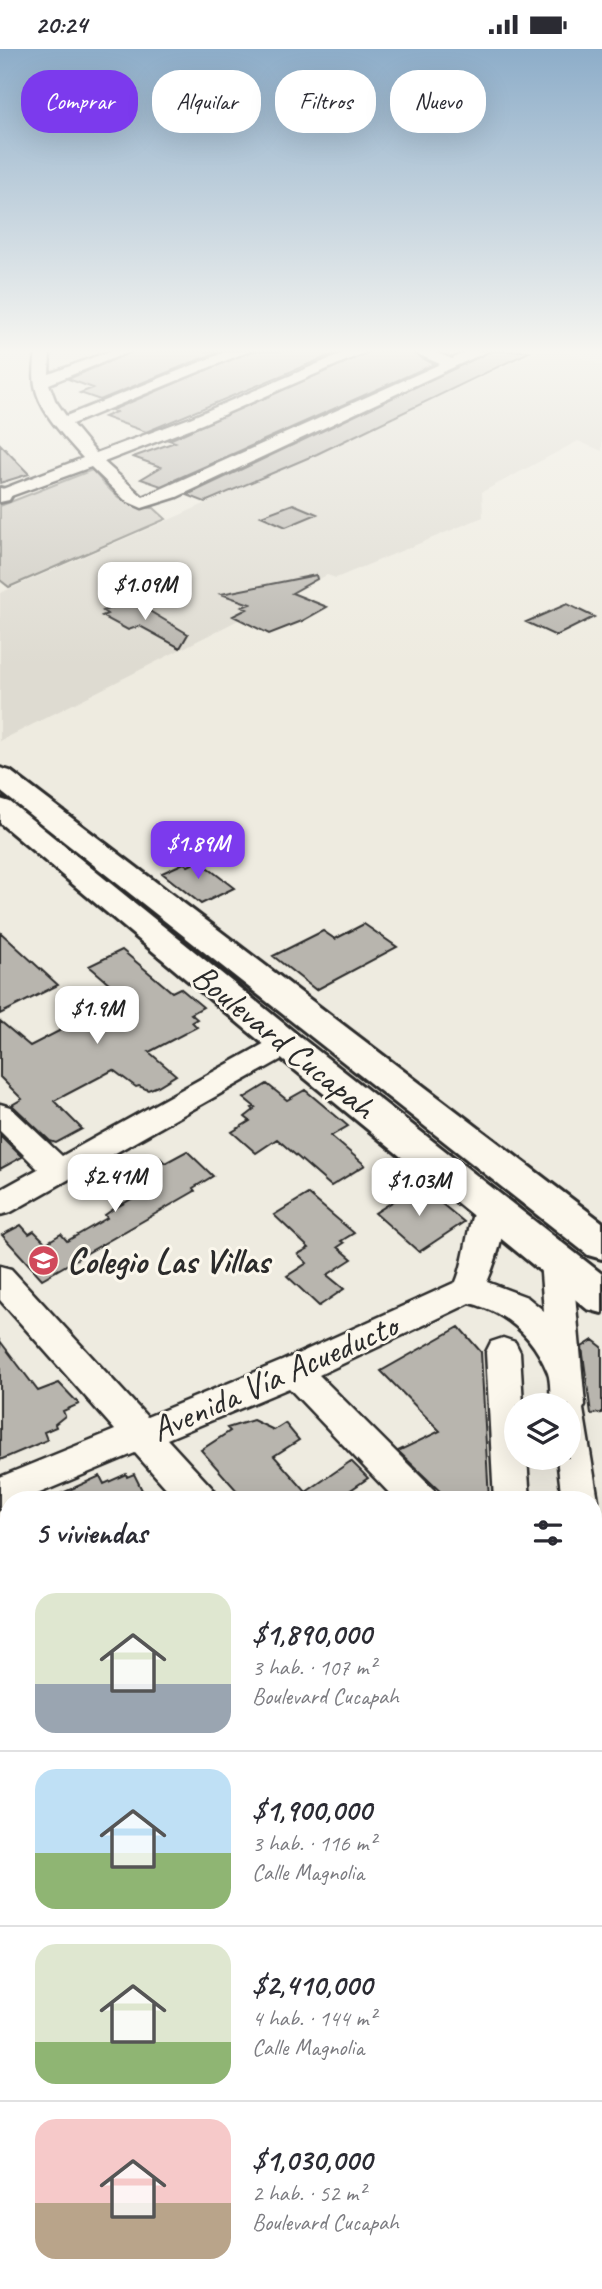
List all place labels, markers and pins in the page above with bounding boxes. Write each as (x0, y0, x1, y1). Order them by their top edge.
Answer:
pin: $1.09M (88, 563, 202, 622)
pin: $1.89M (141, 821, 255, 881)
pin: $1.9M (48, 986, 146, 1046)
pin: $2.41M (58, 1155, 172, 1214)
pin: $1.03M (362, 1159, 476, 1218)
place label: Colegio Las Villas (67, 1239, 273, 1284)
school or university icon: Colegio Las Villas (27, 1244, 61, 1278)

